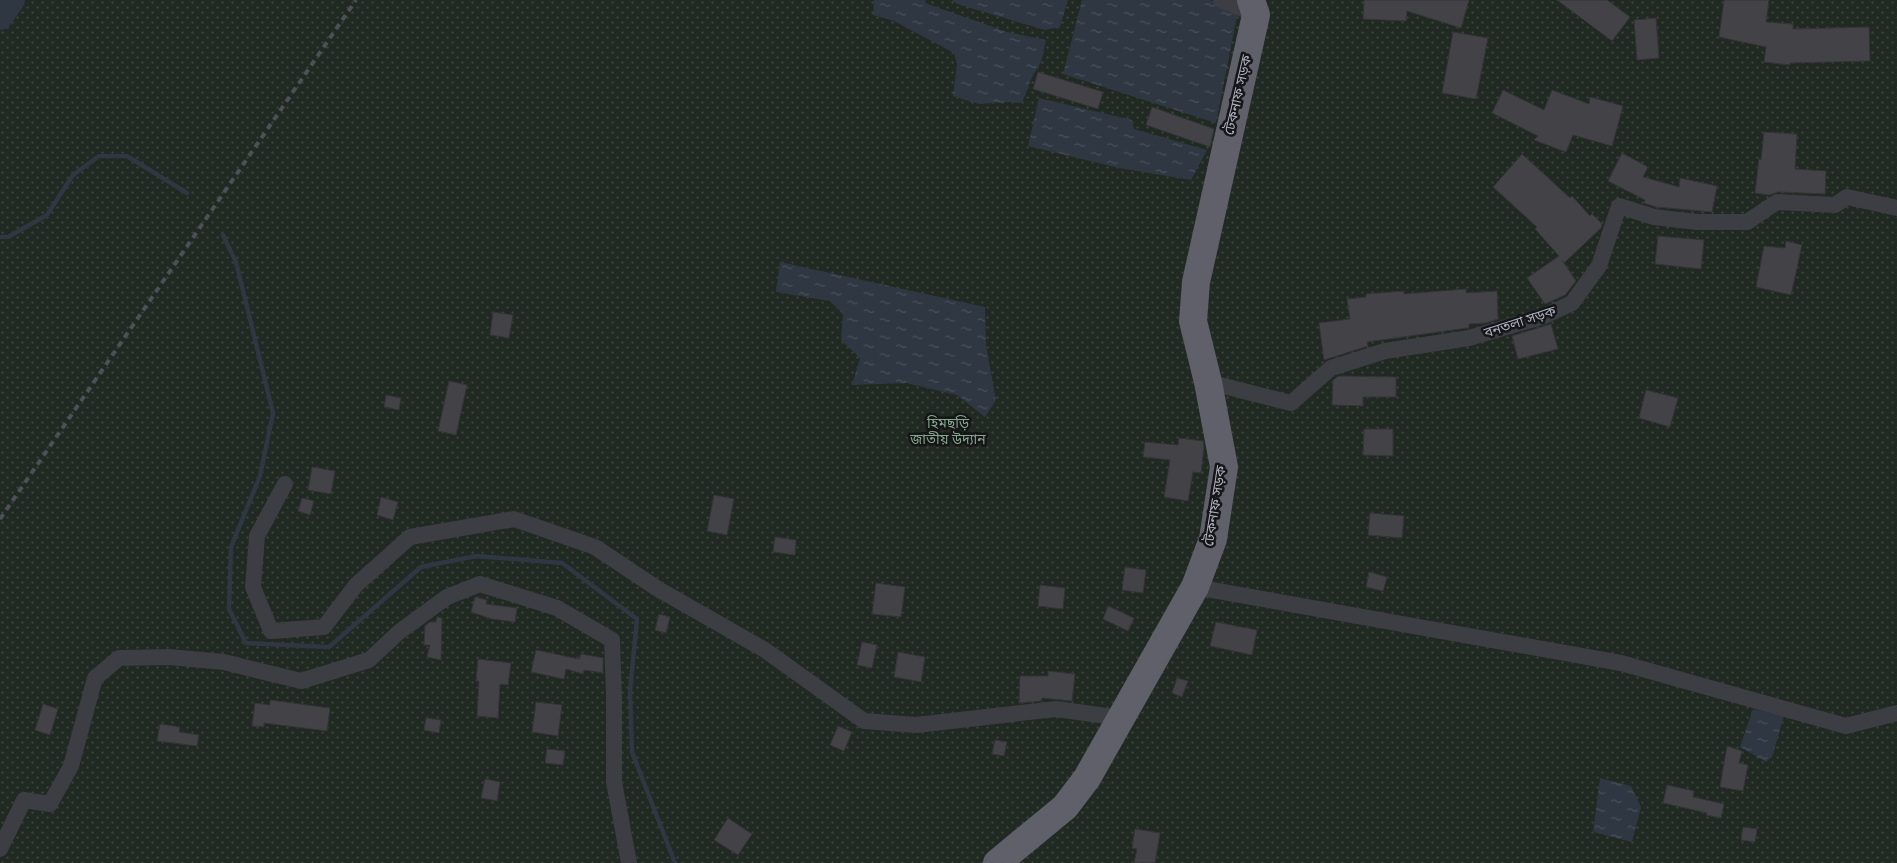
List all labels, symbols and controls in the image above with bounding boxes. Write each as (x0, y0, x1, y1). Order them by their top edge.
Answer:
street label: টেকনাফ সড়ক (1220, 53, 1257, 137)
street label: বনতলা সড়ক (1481, 301, 1559, 343)
park label: হিমছড়ি জাতীয় উদ্যান (909, 414, 986, 449)
street label: টেকনাফ সড়ক (1199, 464, 1231, 548)

